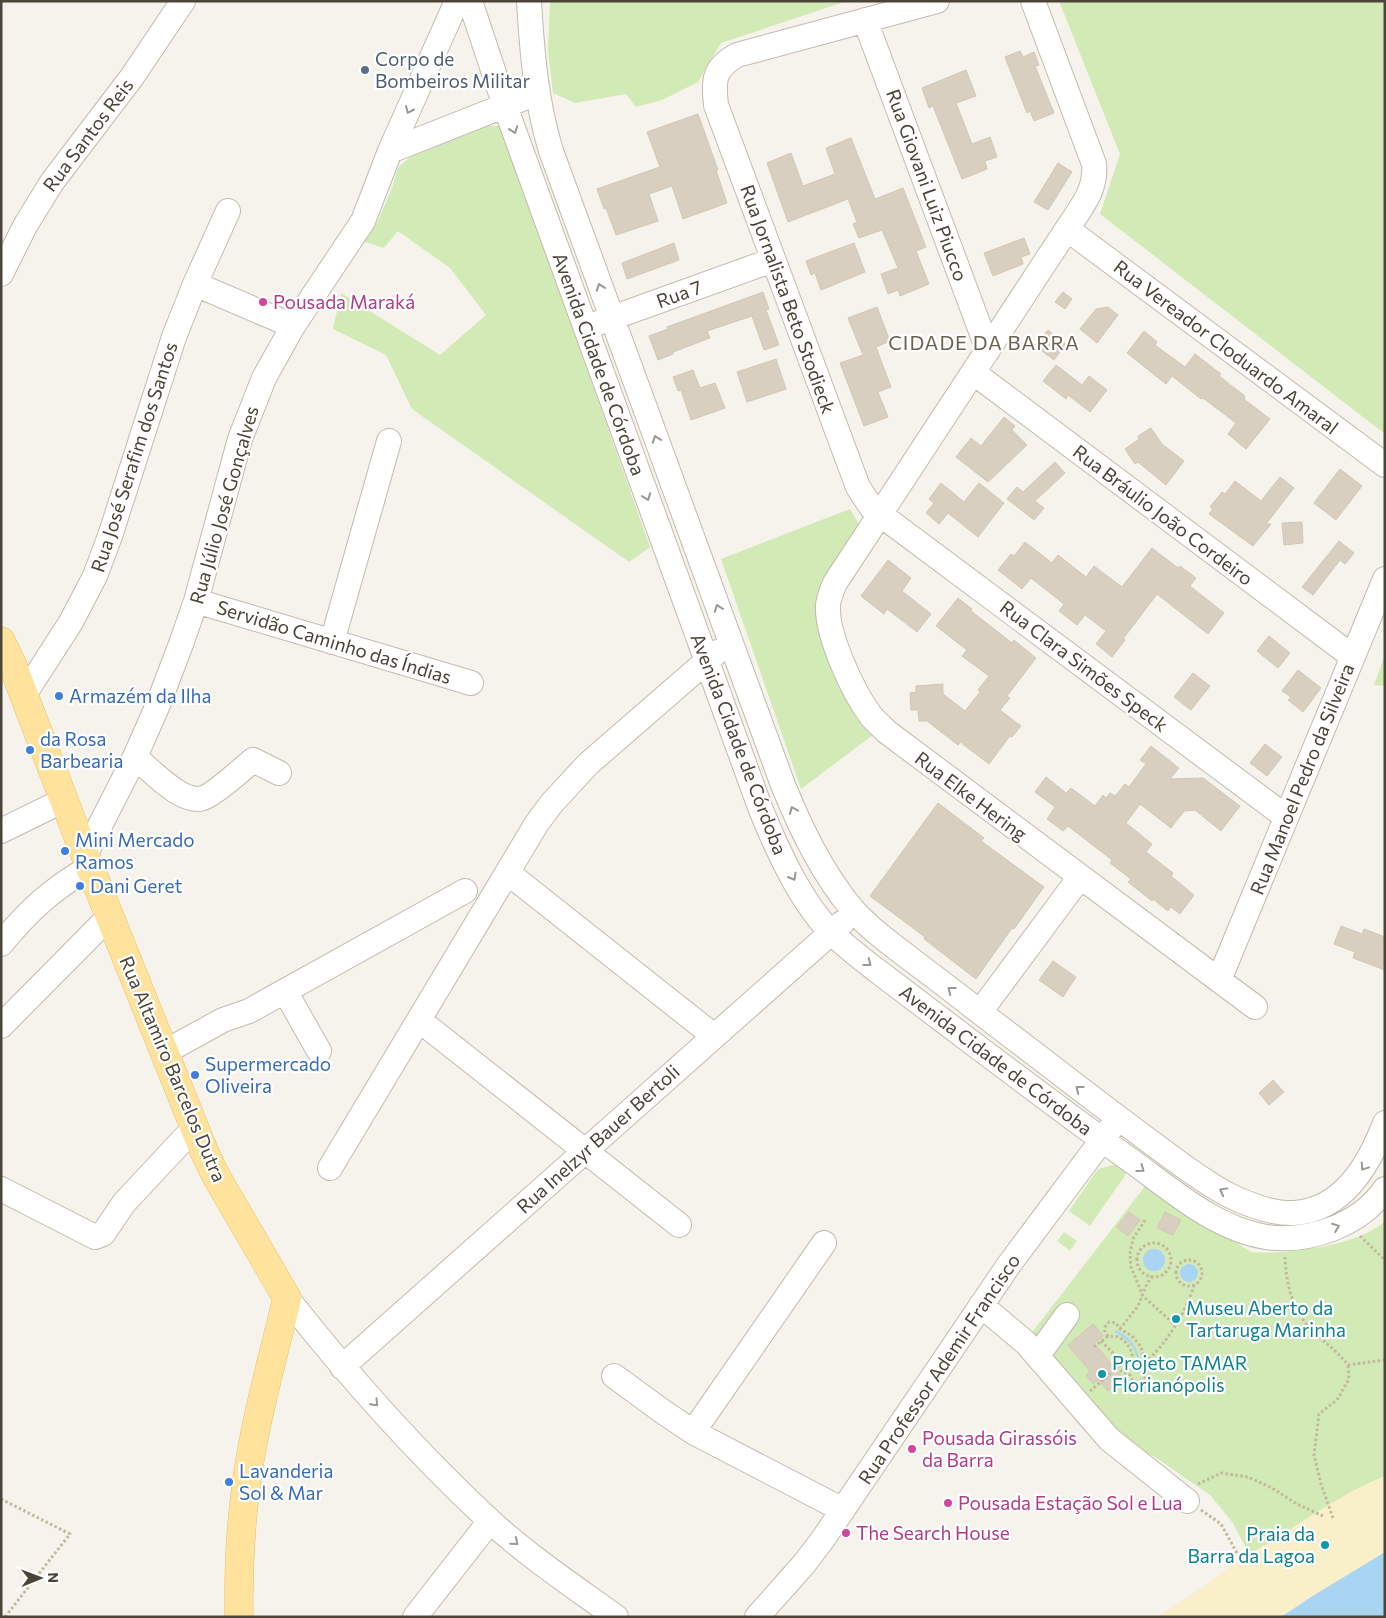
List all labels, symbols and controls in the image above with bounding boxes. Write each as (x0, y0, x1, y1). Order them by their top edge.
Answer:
place label: Corpo de Bombeiros Militar (375, 47, 531, 92)
marker: Corpo de Bombeiros Militar (359, 64, 371, 76)
street label: Rua Santos Reis (38, 74, 138, 196)
street label: Rua Giovani Luiz Piucco (882, 86, 973, 284)
one-way arrow (404, 105, 415, 114)
one-way arrow (508, 126, 518, 134)
street label: Rua Jornalista Beto Stodieck (736, 181, 841, 417)
street label: Avenida Cidade de Córdoba (548, 249, 651, 478)
street label: Rua Vereador Cloduardo Amaral (1110, 255, 1343, 439)
street label: Rua 7 (653, 275, 705, 312)
one-way arrow (596, 283, 606, 292)
place label: Pousada Maraká (273, 290, 415, 313)
marker: Pousada Maraká (257, 296, 269, 308)
district label: CIDADE DA BARRA (888, 330, 1080, 354)
street label: Rua José Serafim dos Santos (85, 339, 182, 575)
street label: Rua Júlio José Gonçalves (184, 403, 263, 607)
one-way arrow (652, 436, 662, 444)
street label: Rua Bráulio João Cordeiro (1069, 439, 1258, 590)
one-way arrow (641, 492, 651, 500)
street label: Servidão Caminho das Índias (214, 595, 454, 688)
street label: Rua Clara Simões Speck (996, 595, 1173, 736)
one-way arrow (714, 605, 724, 613)
street label: Avenida Cidade de Córdoba (687, 630, 792, 858)
street label: Rua Manoel Pedro da Silveira (1245, 660, 1359, 898)
place label: Armazém da Ilha (69, 684, 211, 707)
marker: Armazém da Ilha (53, 690, 65, 702)
place label: da Rosa Barbearia (40, 727, 123, 772)
marker: da Rosa Barbearia (24, 744, 36, 756)
street label: Rua Elke Hering (911, 746, 1032, 845)
one-way arrow (789, 806, 799, 815)
place label: Mini Mercado Ramos (75, 828, 195, 873)
marker: Mini Mercado Ramos (59, 845, 71, 857)
one-way arrow (786, 872, 796, 881)
place label: Dani Geret (90, 874, 182, 897)
marker: Dani Geret (74, 880, 86, 892)
street label: Rua Altamiro Barcelos Dutra (115, 952, 232, 1185)
one-way arrow (862, 958, 871, 966)
street label: Avenida Cidade de Córdoba (895, 980, 1097, 1140)
one-way arrow (948, 987, 957, 995)
place label: Supermercado Oliveira (205, 1052, 331, 1097)
street label: Rua Inelzyr Bauer Bertoli (512, 1059, 684, 1218)
marker: Supermercado Oliveira (189, 1069, 201, 1081)
one-way arrow (1076, 1086, 1085, 1094)
one-way arrow (1361, 1161, 1370, 1171)
one-way arrow (1135, 1163, 1144, 1171)
one-way arrow (1219, 1187, 1228, 1197)
one-way arrow (1331, 1223, 1340, 1233)
street label: Rua Professor Ademir Francisco (853, 1249, 1024, 1488)
place label: Museu Aberto da Tartaruga Marinha (1186, 1296, 1346, 1341)
marker: Museu Aberto da Tartaruga Marinha (1170, 1313, 1182, 1325)
place label: Projeto TAMAR Florianópolis (1112, 1351, 1248, 1396)
marker: Projeto TAMAR Florianópolis (1096, 1368, 1108, 1380)
one-way arrow (369, 1398, 378, 1407)
place label: Pousada Girassóis da Barra (922, 1426, 1077, 1471)
marker: Pousada Girassóis da Barra (906, 1443, 918, 1455)
place label: Lavanderia Sol & Mar (239, 1459, 333, 1504)
marker: Lavanderia Sol & Mar (223, 1476, 235, 1488)
place label: Pousada Estação Sol e Lua (958, 1491, 1183, 1514)
marker: Pousada Estação Sol e Lua (942, 1497, 954, 1509)
place label: The Search House (856, 1521, 1010, 1544)
place label: Praia da Barra da Lagoa (1187, 1522, 1315, 1567)
marker: The Search House (840, 1527, 852, 1539)
one-way arrow (510, 1536, 519, 1545)
marker: Praia da Barra da Lagoa (1319, 1539, 1331, 1551)
north arrow (15, 1553, 65, 1603)
text: N (45, 1572, 62, 1583)

